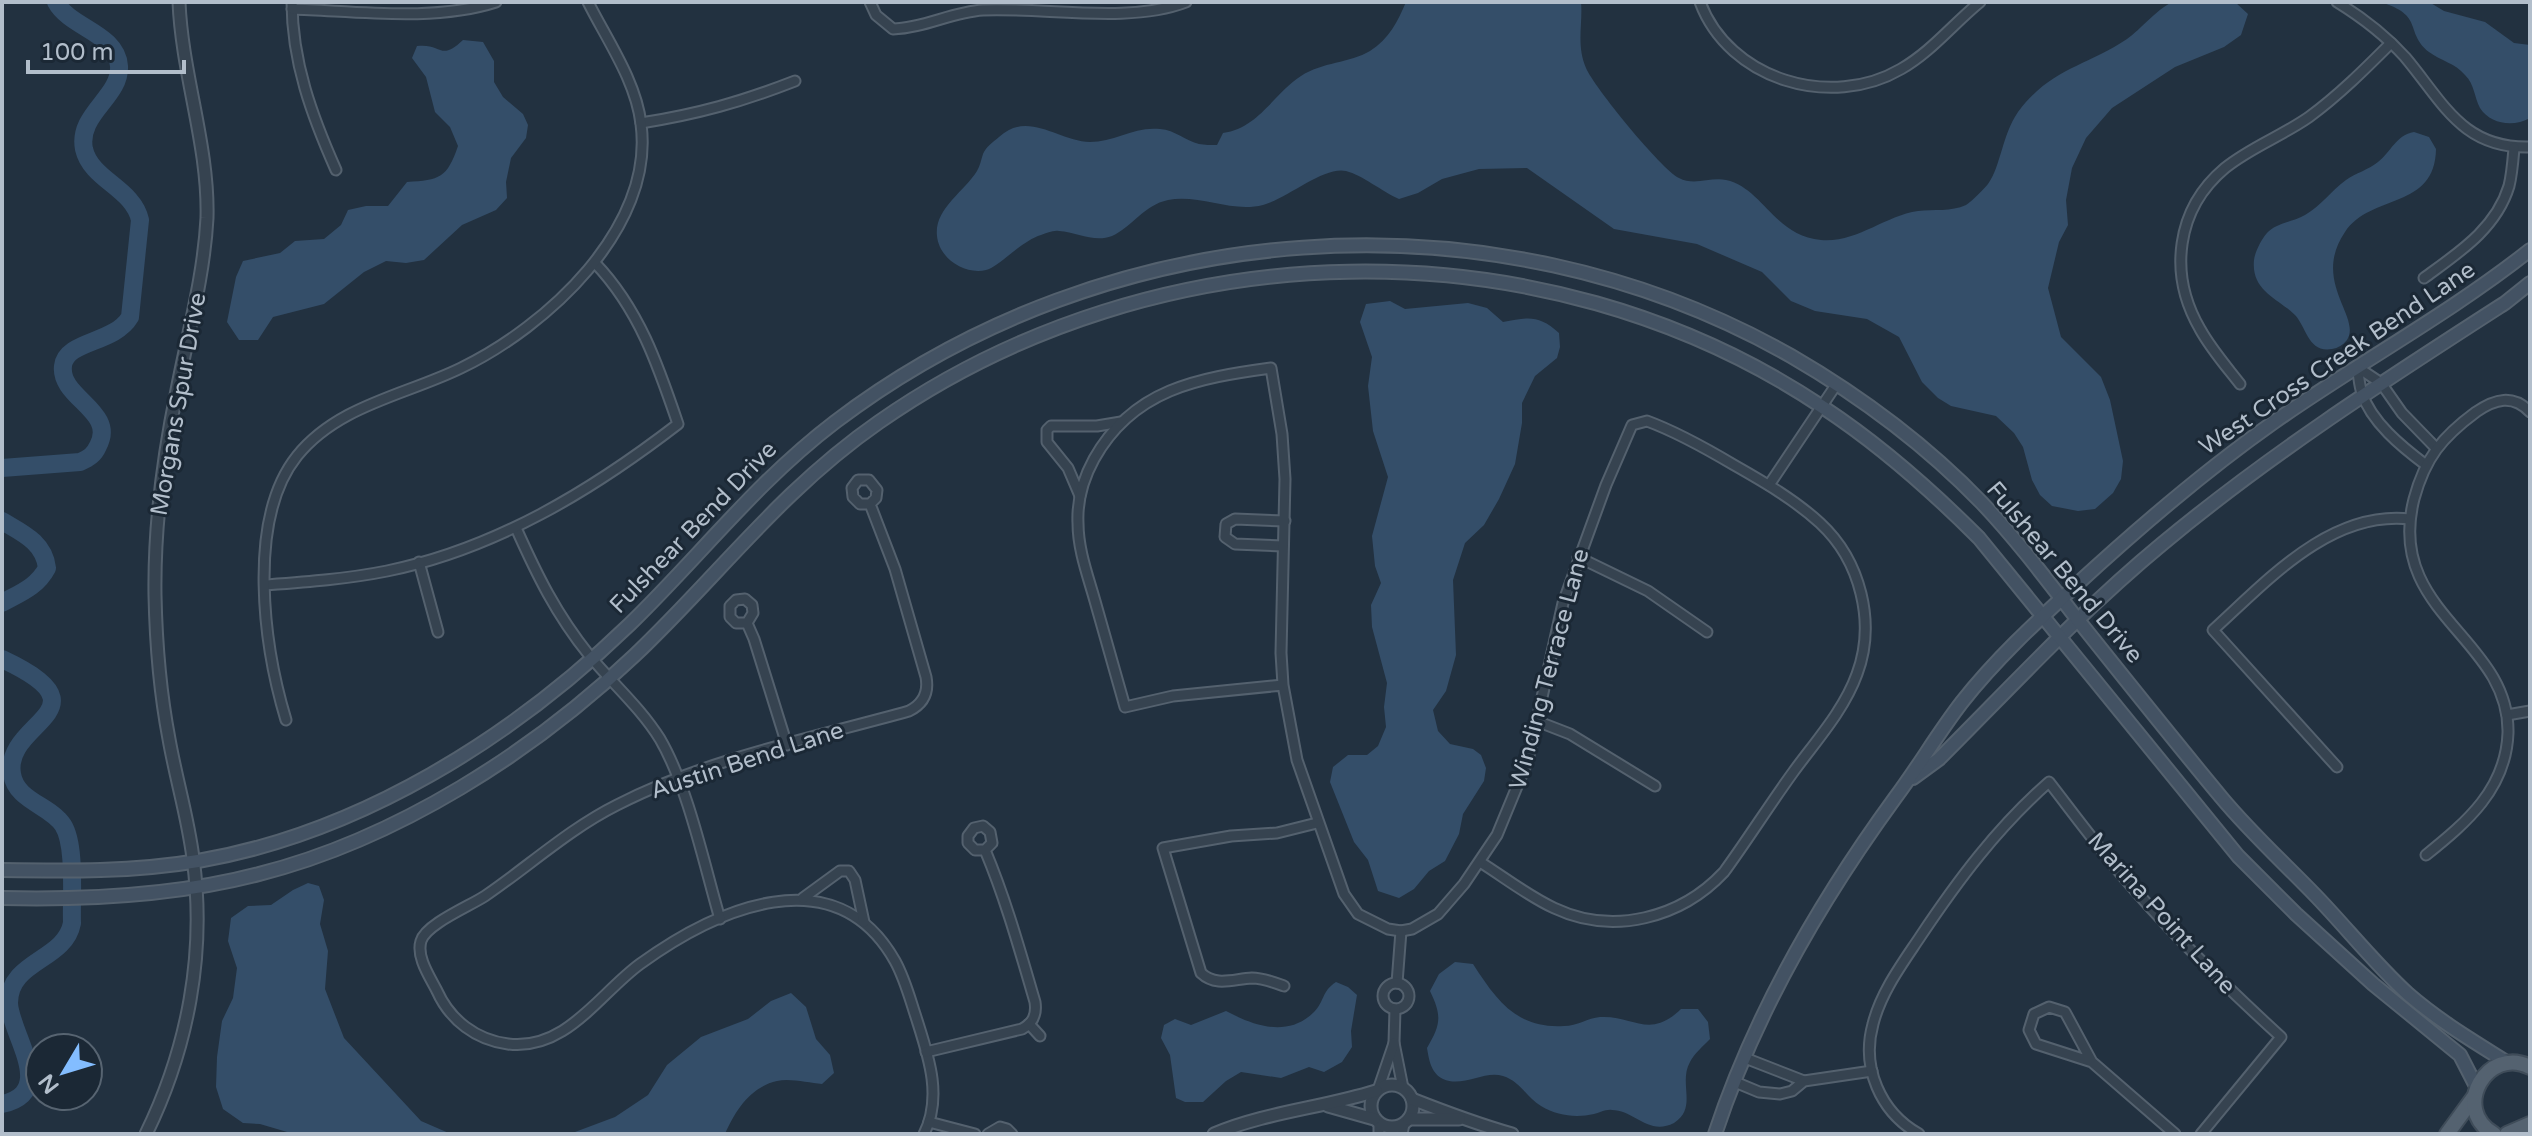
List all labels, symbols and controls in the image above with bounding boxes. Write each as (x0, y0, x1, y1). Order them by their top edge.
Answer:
scale bar (28, 24, 184, 74)
text: 100 m (40, 38, 114, 67)
street label: West Cross Creek Bend Lane (2194, 255, 2481, 462)
street label: Morgans Spur Drive (145, 290, 212, 518)
street label: Fulshear Bend Drive (604, 435, 783, 619)
street label: Fulshear Bend Drive (1980, 476, 2149, 669)
street label: Winding Terrace Lane (1503, 545, 1596, 793)
street label: Austin Bend Lane (647, 716, 847, 805)
street label: Marina Point Lane (2081, 826, 2242, 1000)
north arrow (24, 1032, 104, 1112)
text: N (33, 1069, 65, 1099)

